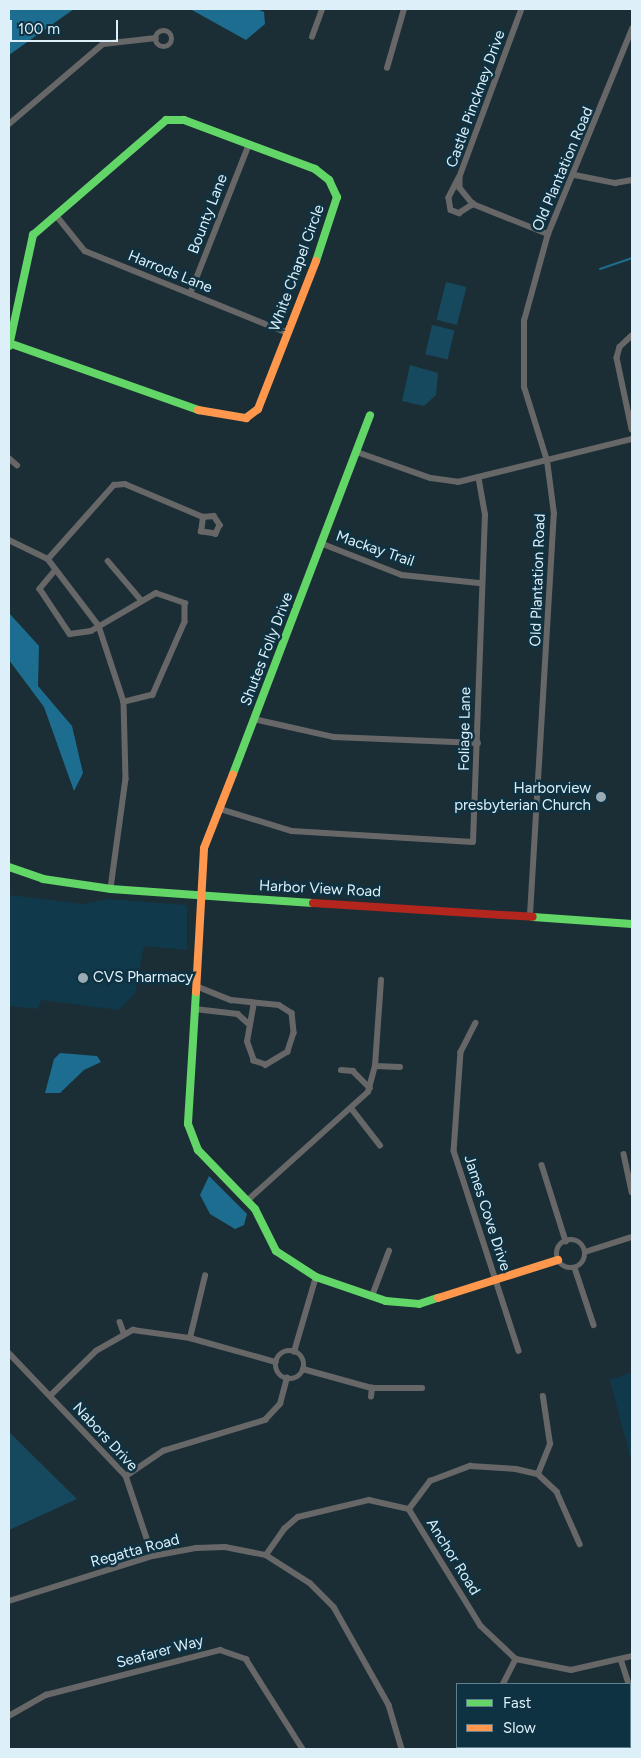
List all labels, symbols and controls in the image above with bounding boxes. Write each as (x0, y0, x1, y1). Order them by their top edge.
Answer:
scale bar (12, 10, 120, 42)
text: 100 m (18, 20, 60, 38)
street label: Castle Pinckney Drive (443, 28, 509, 170)
street label: Old Plantation Road (529, 104, 597, 234)
street label: Bounty Lane (185, 172, 231, 256)
street label: White Chapel Circle (266, 202, 328, 334)
street label: Harrods Lane (125, 247, 215, 297)
street label: Old Plantation Road (527, 513, 549, 647)
street label: Mackay Trail (333, 527, 417, 571)
street label: Shutes Folly Drive (237, 590, 297, 708)
street label: Foliage Lane (455, 687, 475, 771)
place label: Harborview presbyterian Church (454, 779, 591, 814)
marker: Harborview presbyterian Church (595, 791, 607, 803)
street label: Harbor View Road (259, 877, 381, 901)
place label: CVS Pharmacy (93, 969, 193, 987)
marker: CVS Pharmacy (77, 972, 89, 984)
street label: James Cove Drive (460, 1153, 514, 1273)
street label: Nabors Drive (69, 1399, 141, 1475)
street label: Anchor Road (422, 1515, 484, 1599)
street label: Regatta Road (89, 1531, 181, 1571)
street label: Seafarer Way (114, 1632, 206, 1672)
legend (456, 1683, 631, 1748)
text: Fast (503, 1694, 531, 1712)
text: Slow (503, 1719, 536, 1737)

